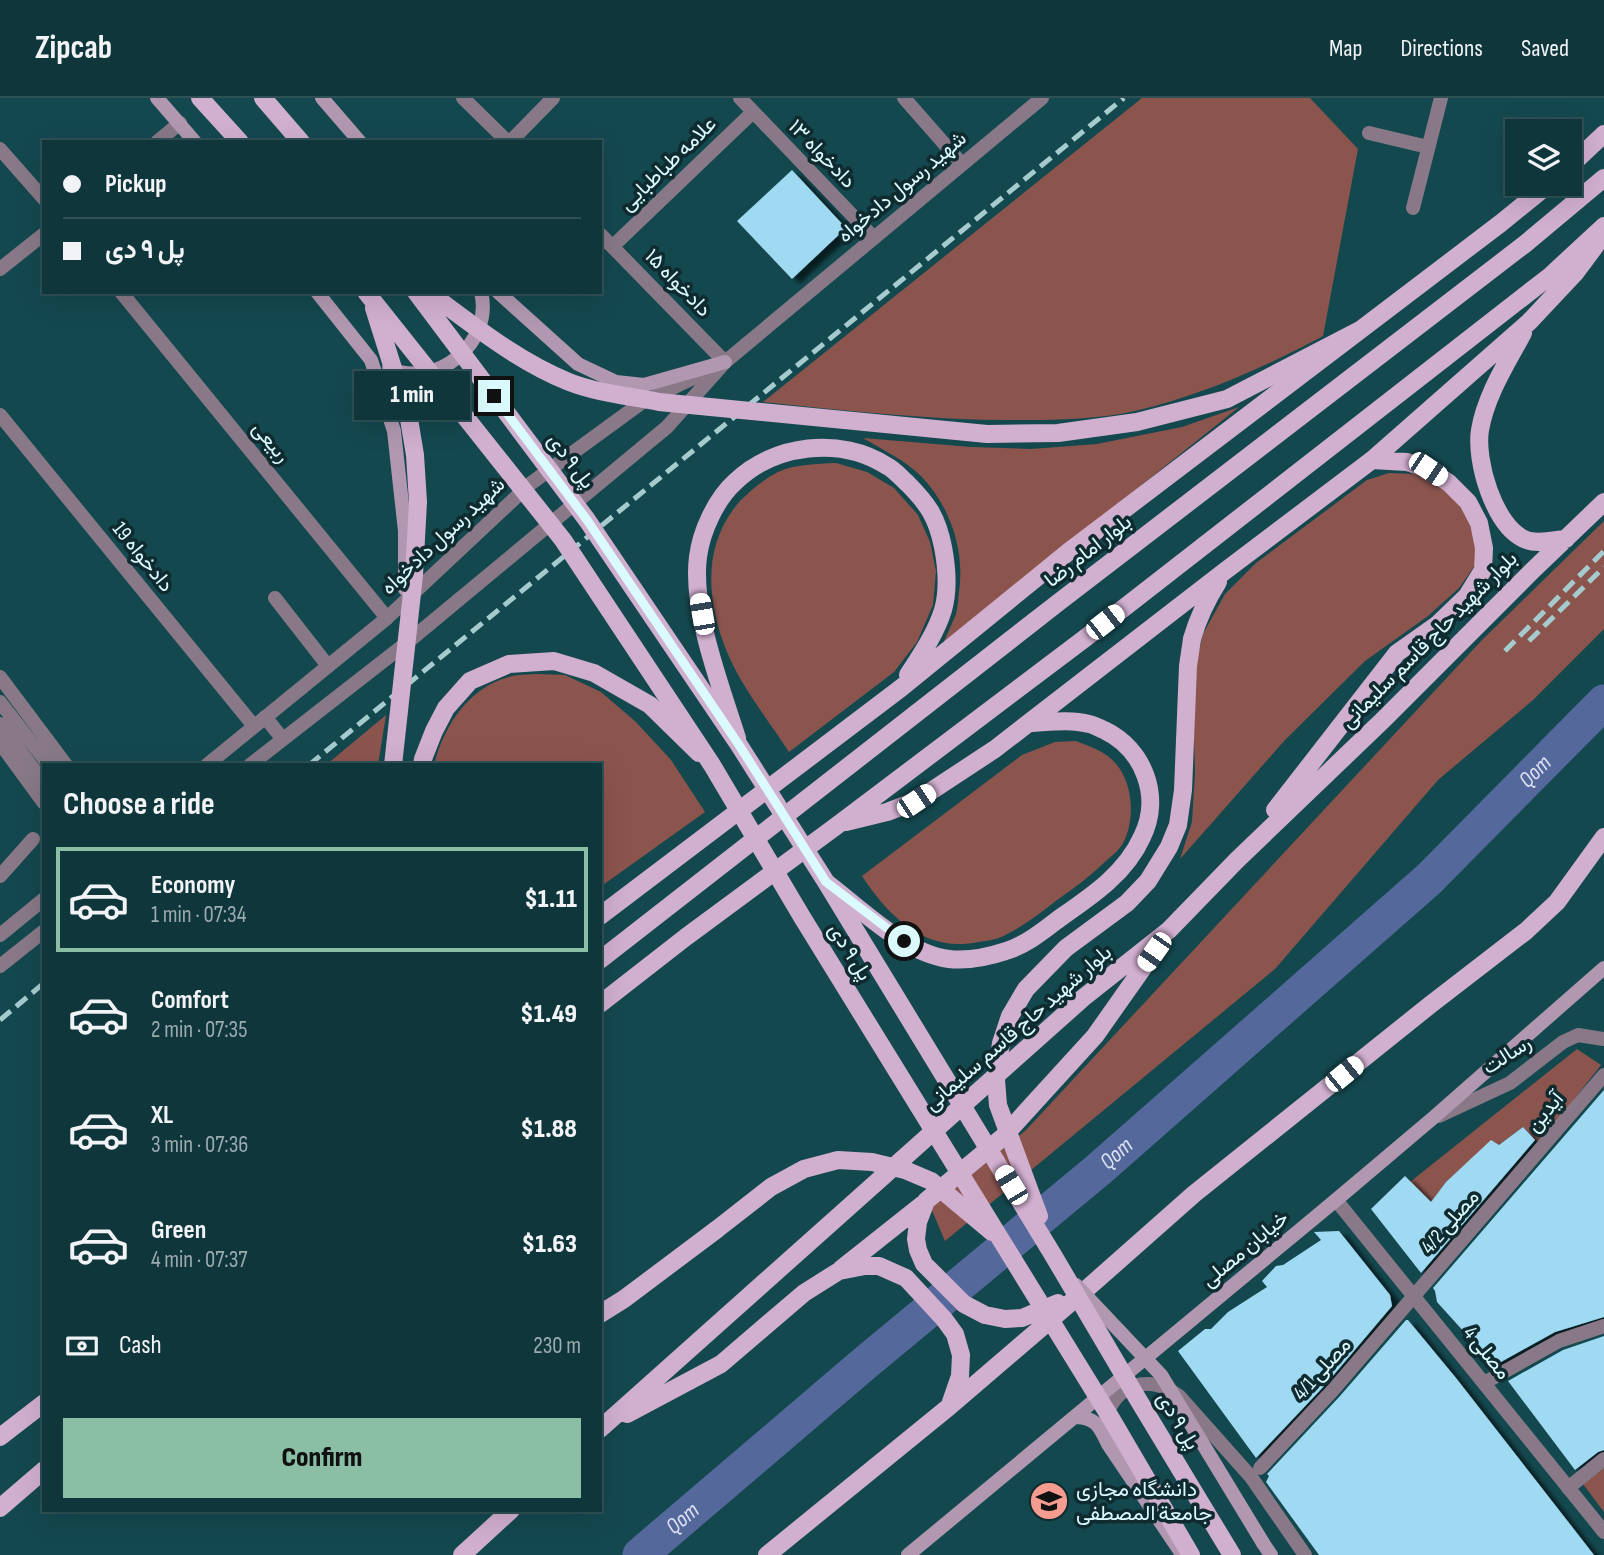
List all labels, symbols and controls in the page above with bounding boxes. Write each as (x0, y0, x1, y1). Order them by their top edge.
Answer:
text: Zipcab (35, 28, 112, 68)
text: Map (1329, 34, 1362, 63)
text: Directions (1400, 34, 1483, 63)
text: Saved (1521, 34, 1569, 63)
street label: علامه طباطبایی (614, 112, 722, 216)
street label: دادخواه ۱۳ (783, 114, 861, 194)
map controls (1505, 119, 1582, 196)
button: layers (1505, 119, 1582, 196)
street label: شهید رسول دادخواه (833, 126, 971, 248)
text: Pickup (105, 169, 167, 200)
text: پل ۹ دی (105, 235, 185, 266)
street label: دادخواه ۱۵ (640, 244, 716, 322)
callout: 1 min (354, 372, 470, 420)
route end (478, 380, 510, 412)
text: 1 min (390, 381, 434, 409)
street label: ربیعی (247, 416, 295, 468)
street label: پل ۹ دی (541, 428, 600, 494)
car (1405, 449, 1452, 489)
street label: شهید رسول دادخواه (376, 472, 510, 600)
street label: بلوار امام رضا (1039, 509, 1137, 594)
street label: دادخواه 19 (107, 517, 179, 597)
street label: بلوار شهید حاج قاسم سلیمانی (1335, 546, 1523, 734)
car (689, 591, 716, 637)
car (1082, 601, 1129, 643)
water label: Qom (1513, 749, 1558, 794)
car (893, 781, 940, 821)
text: Choose a ride (63, 785, 215, 824)
icon: car (67, 868, 130, 931)
text: Economy (151, 870, 235, 901)
text: $1.11 (524, 884, 577, 915)
text: 1 min · 07:34 (151, 901, 246, 929)
street label: پل ۹ دی (822, 919, 877, 986)
route start (888, 925, 920, 957)
car (1134, 929, 1175, 975)
street label: بلوار شهید حاج قاسم سلیمانی (919, 940, 1117, 1117)
icon: car (67, 983, 130, 1046)
text: Comfort (151, 985, 229, 1016)
text: $1.49 (520, 999, 577, 1030)
text: 2 min · 07:35 (151, 1016, 247, 1044)
street label: رسالت (1478, 1030, 1536, 1080)
car (1322, 1053, 1367, 1095)
street label: آیدین (1521, 1085, 1570, 1137)
icon: car (67, 1098, 130, 1161)
text: XL (151, 1100, 173, 1131)
text: $1.88 (521, 1114, 577, 1145)
text: 3 min · 07:36 (151, 1131, 248, 1159)
water label: Qom (1094, 1131, 1139, 1176)
car (992, 1162, 1031, 1208)
street label: مصلی 4/2 (1415, 1185, 1485, 1259)
street label: خیابان مصلی (1196, 1205, 1294, 1293)
icon: car (67, 1213, 130, 1276)
text: Green (151, 1215, 206, 1246)
text: $1.63 (522, 1229, 577, 1260)
text: 4 min · 07:37 (151, 1246, 248, 1274)
street label: مصلی 4 (1458, 1321, 1516, 1385)
icon: cash (63, 1327, 101, 1365)
text: Cash (119, 1330, 162, 1361)
text: 230 m (533, 1332, 581, 1360)
street label: مصلی 4/1 (1288, 1333, 1356, 1405)
street label: پل ۹ دی (1150, 1388, 1205, 1455)
button: Confirm (63, 1418, 581, 1498)
place label: دانشگاه مجازی جامعة المصطفی (1076, 1477, 1212, 1526)
school or university icon: دانشگاه مجازی جامعة المصطفی (1028, 1480, 1070, 1522)
water label: Qom (660, 1496, 705, 1541)

